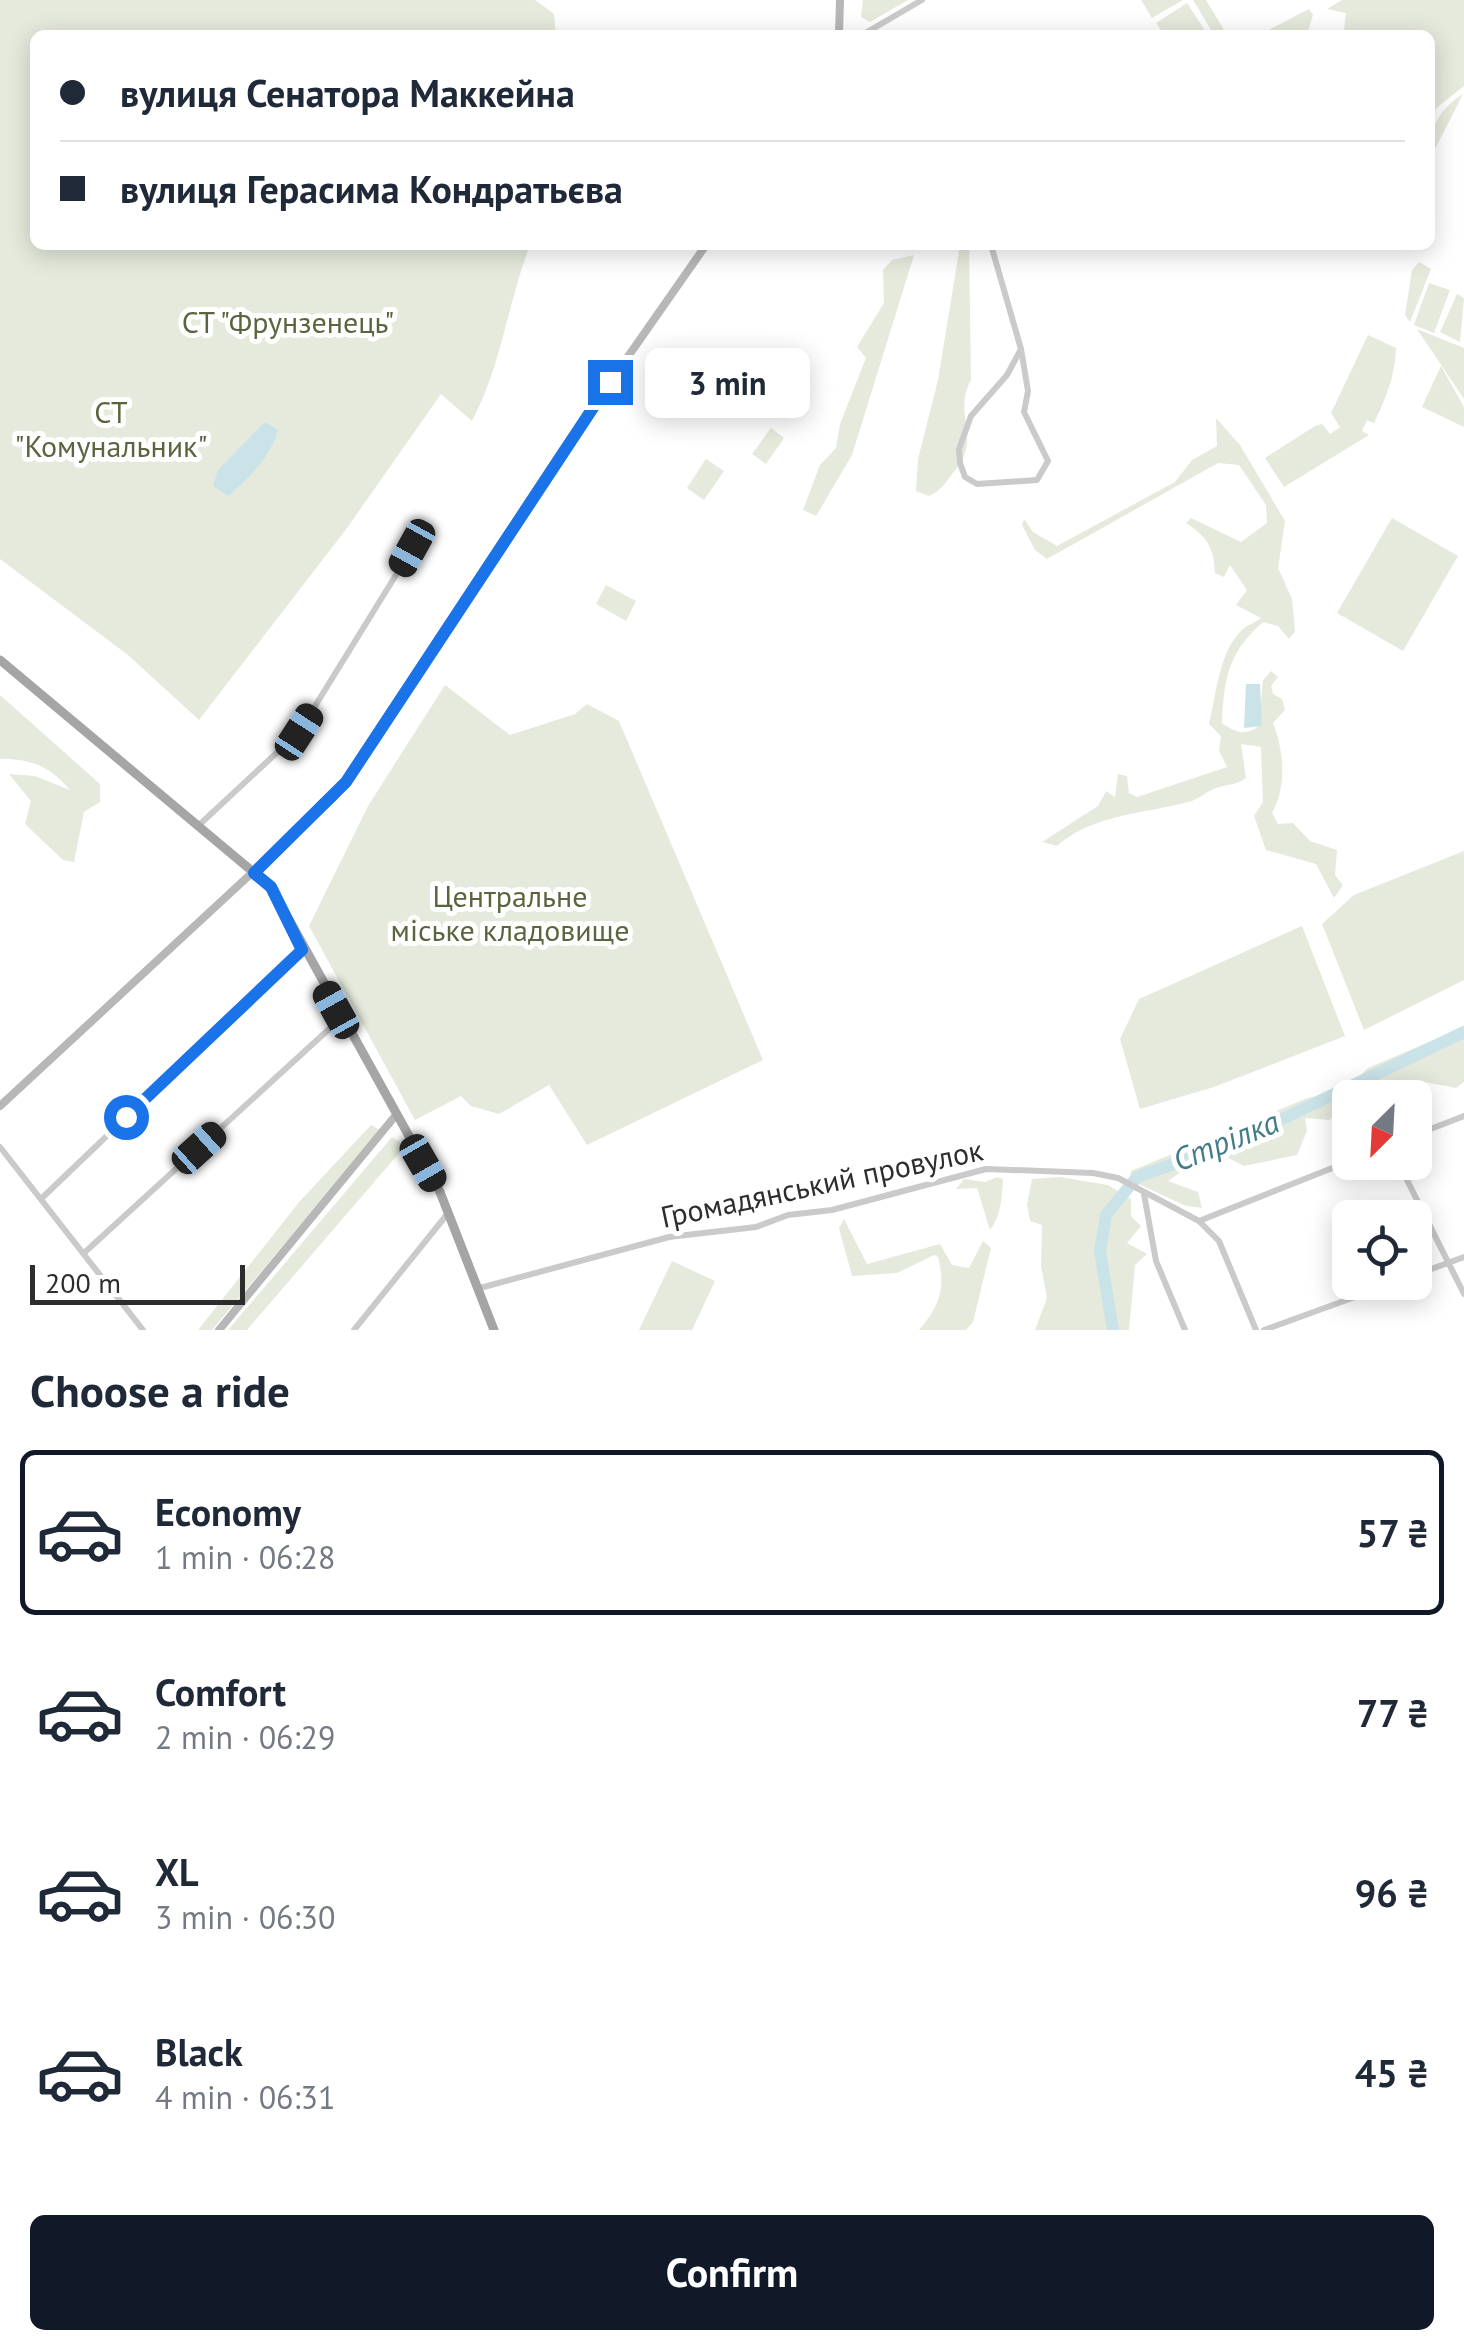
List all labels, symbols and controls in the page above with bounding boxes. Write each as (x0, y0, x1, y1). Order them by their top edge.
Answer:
text: вулиця Сенатора Маккейна (120, 68, 575, 117)
text: вулиця Герасима Кондратьєва (120, 164, 623, 213)
park label: СТ "Фрунзенець" (182, 302, 394, 341)
callout: 3 min (645, 347, 810, 417)
route end (588, 360, 633, 405)
text: 3 min (688, 362, 767, 404)
park label: СТ "Комунальник" (15, 392, 207, 465)
car (384, 514, 440, 582)
car (270, 699, 328, 765)
park label: Центральне міське кладовище (391, 876, 629, 949)
car (308, 976, 364, 1044)
north arrow (1332, 1080, 1432, 1180)
map controls (1332, 1080, 1432, 1300)
route start (104, 1095, 149, 1140)
water label: Стрілка (1166, 1100, 1285, 1180)
car (167, 1117, 231, 1179)
street label: Громадянський провулок (657, 1129, 987, 1236)
car (395, 1130, 451, 1196)
button: locate (1332, 1200, 1432, 1300)
scale bar (30, 1260, 245, 1304)
text: 200 m (45, 1264, 121, 1301)
text: Choose a ride (30, 1361, 290, 1419)
text: Economy (155, 1487, 301, 1536)
icon: car (35, 1488, 125, 1578)
text: 57 ₴ (1357, 1508, 1429, 1557)
text: 1 min · 06:28 (155, 1536, 335, 1578)
text: Comfort (155, 1667, 286, 1716)
icon: car (35, 1668, 125, 1758)
text: 77 ₴ (1357, 1688, 1429, 1737)
text: 2 min · 06:29 (155, 1716, 335, 1758)
text: XL (155, 1847, 199, 1896)
icon: car (35, 1848, 125, 1938)
text: 96 ₴ (1355, 1868, 1429, 1917)
text: 3 min · 06:30 (155, 1896, 335, 1938)
text: Black (155, 2027, 243, 2076)
icon: car (35, 2028, 125, 2118)
text: 45 ₴ (1355, 2048, 1429, 2097)
text: 4 min · 06:31 (155, 2076, 335, 2118)
button: Confirm (30, 2215, 1434, 2330)

